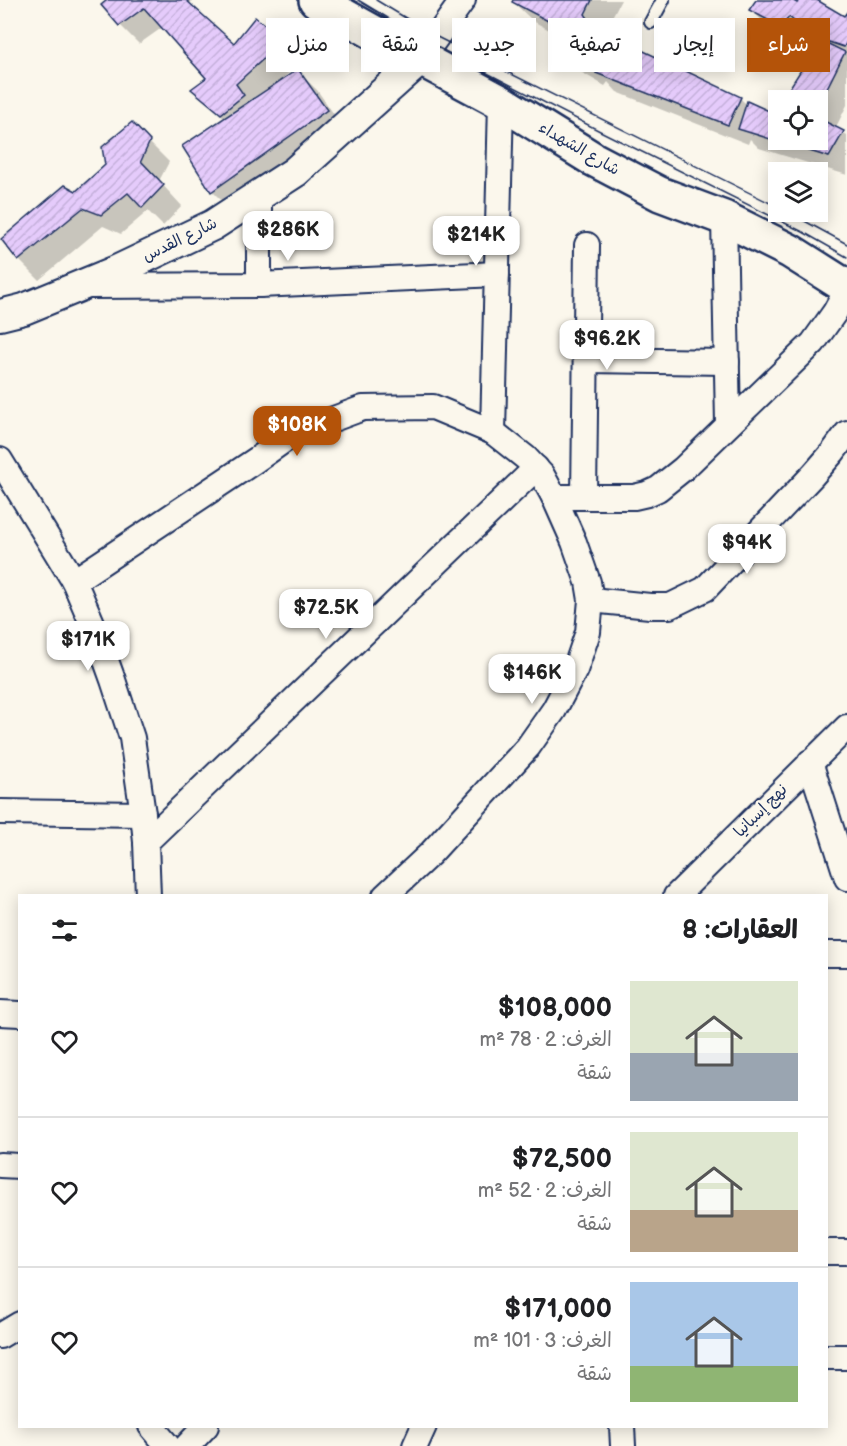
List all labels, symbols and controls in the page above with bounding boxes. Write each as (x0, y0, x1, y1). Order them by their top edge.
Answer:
chip: منزل (266, 18, 349, 72)
chip: شقة (361, 18, 440, 72)
chip: جديد (452, 18, 536, 72)
chip: تصفية (548, 18, 642, 72)
chip: إيجار (654, 18, 735, 72)
chip: شراء (747, 18, 830, 72)
map controls (768, 90, 828, 222)
button: locate (768, 90, 828, 150)
street label: شارع الشهداء (535, 118, 623, 181)
button: layers (768, 162, 828, 222)
pin: $286K (246, 211, 330, 262)
street label: شارع القدس (140, 214, 221, 267)
pin: $214K (434, 216, 518, 267)
text: $286K (257, 218, 319, 242)
text: $214K (447, 223, 505, 247)
pin: $96.2K (558, 320, 656, 371)
text: $96.2K (574, 327, 641, 351)
pin: $108K (255, 406, 339, 457)
text: $108K (267, 413, 327, 437)
pin: $94K (711, 524, 783, 575)
text: $94K (722, 531, 772, 555)
pin: $72.5K (277, 589, 375, 640)
text: $72.5K (293, 596, 359, 620)
pin: $171K (46, 621, 130, 672)
text: $171K (61, 628, 115, 652)
pin: $146K (490, 654, 574, 705)
text: $146K (502, 661, 562, 685)
street label: نهج إسبانيا (730, 780, 792, 842)
icon: filters (48, 914, 81, 947)
text: العقارات: 8 (682, 915, 798, 946)
text: $108,000 (498, 993, 612, 1024)
icon: home (678, 1005, 750, 1077)
icon: heart (48, 1025, 81, 1058)
text: الغرف: 2 · 78 m² (480, 1028, 612, 1052)
text: شقة (577, 1061, 612, 1085)
text: $72,500 (512, 1144, 612, 1175)
icon: home (678, 1156, 750, 1228)
icon: heart (48, 1176, 81, 1209)
text: الغرف: 2 · 52 m² (478, 1179, 612, 1203)
text: شقة (577, 1212, 612, 1236)
text: $171,000 (504, 1294, 612, 1325)
icon: home (678, 1306, 750, 1378)
icon: heart (48, 1326, 81, 1359)
text: الغرف: 3 · 101 m² (473, 1329, 612, 1353)
text: شقة (577, 1362, 612, 1386)

